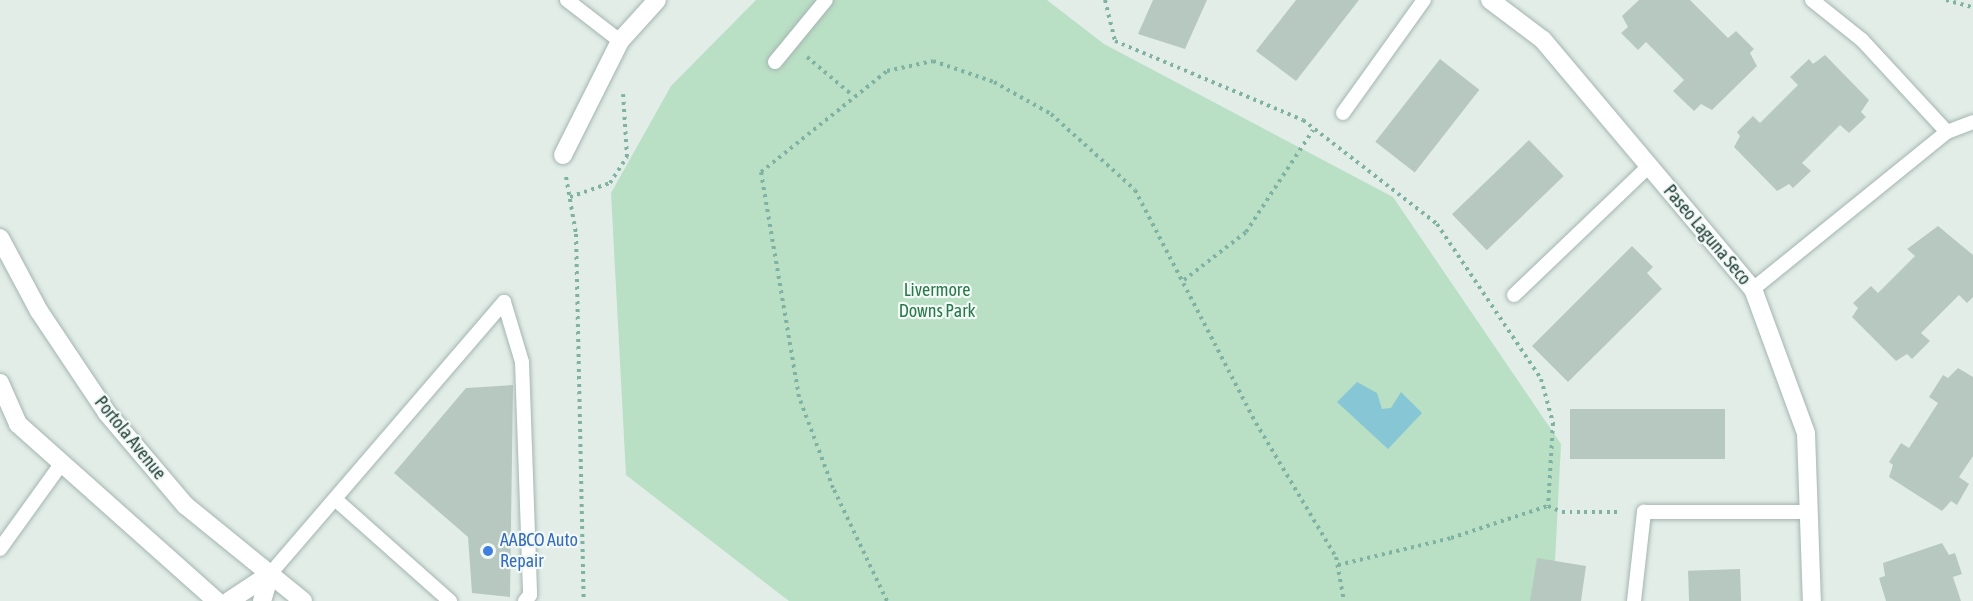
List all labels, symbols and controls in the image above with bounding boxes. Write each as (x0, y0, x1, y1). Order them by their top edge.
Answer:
street label: Paseo Laguna Seco (1659, 180, 1755, 290)
park label: Livermore Downs Park (899, 280, 975, 322)
street label: Portola Avenue (90, 392, 170, 484)
place label: AABCO Auto Repair (500, 530, 578, 572)
marker: AABCO Auto Repair (481, 544, 495, 558)

